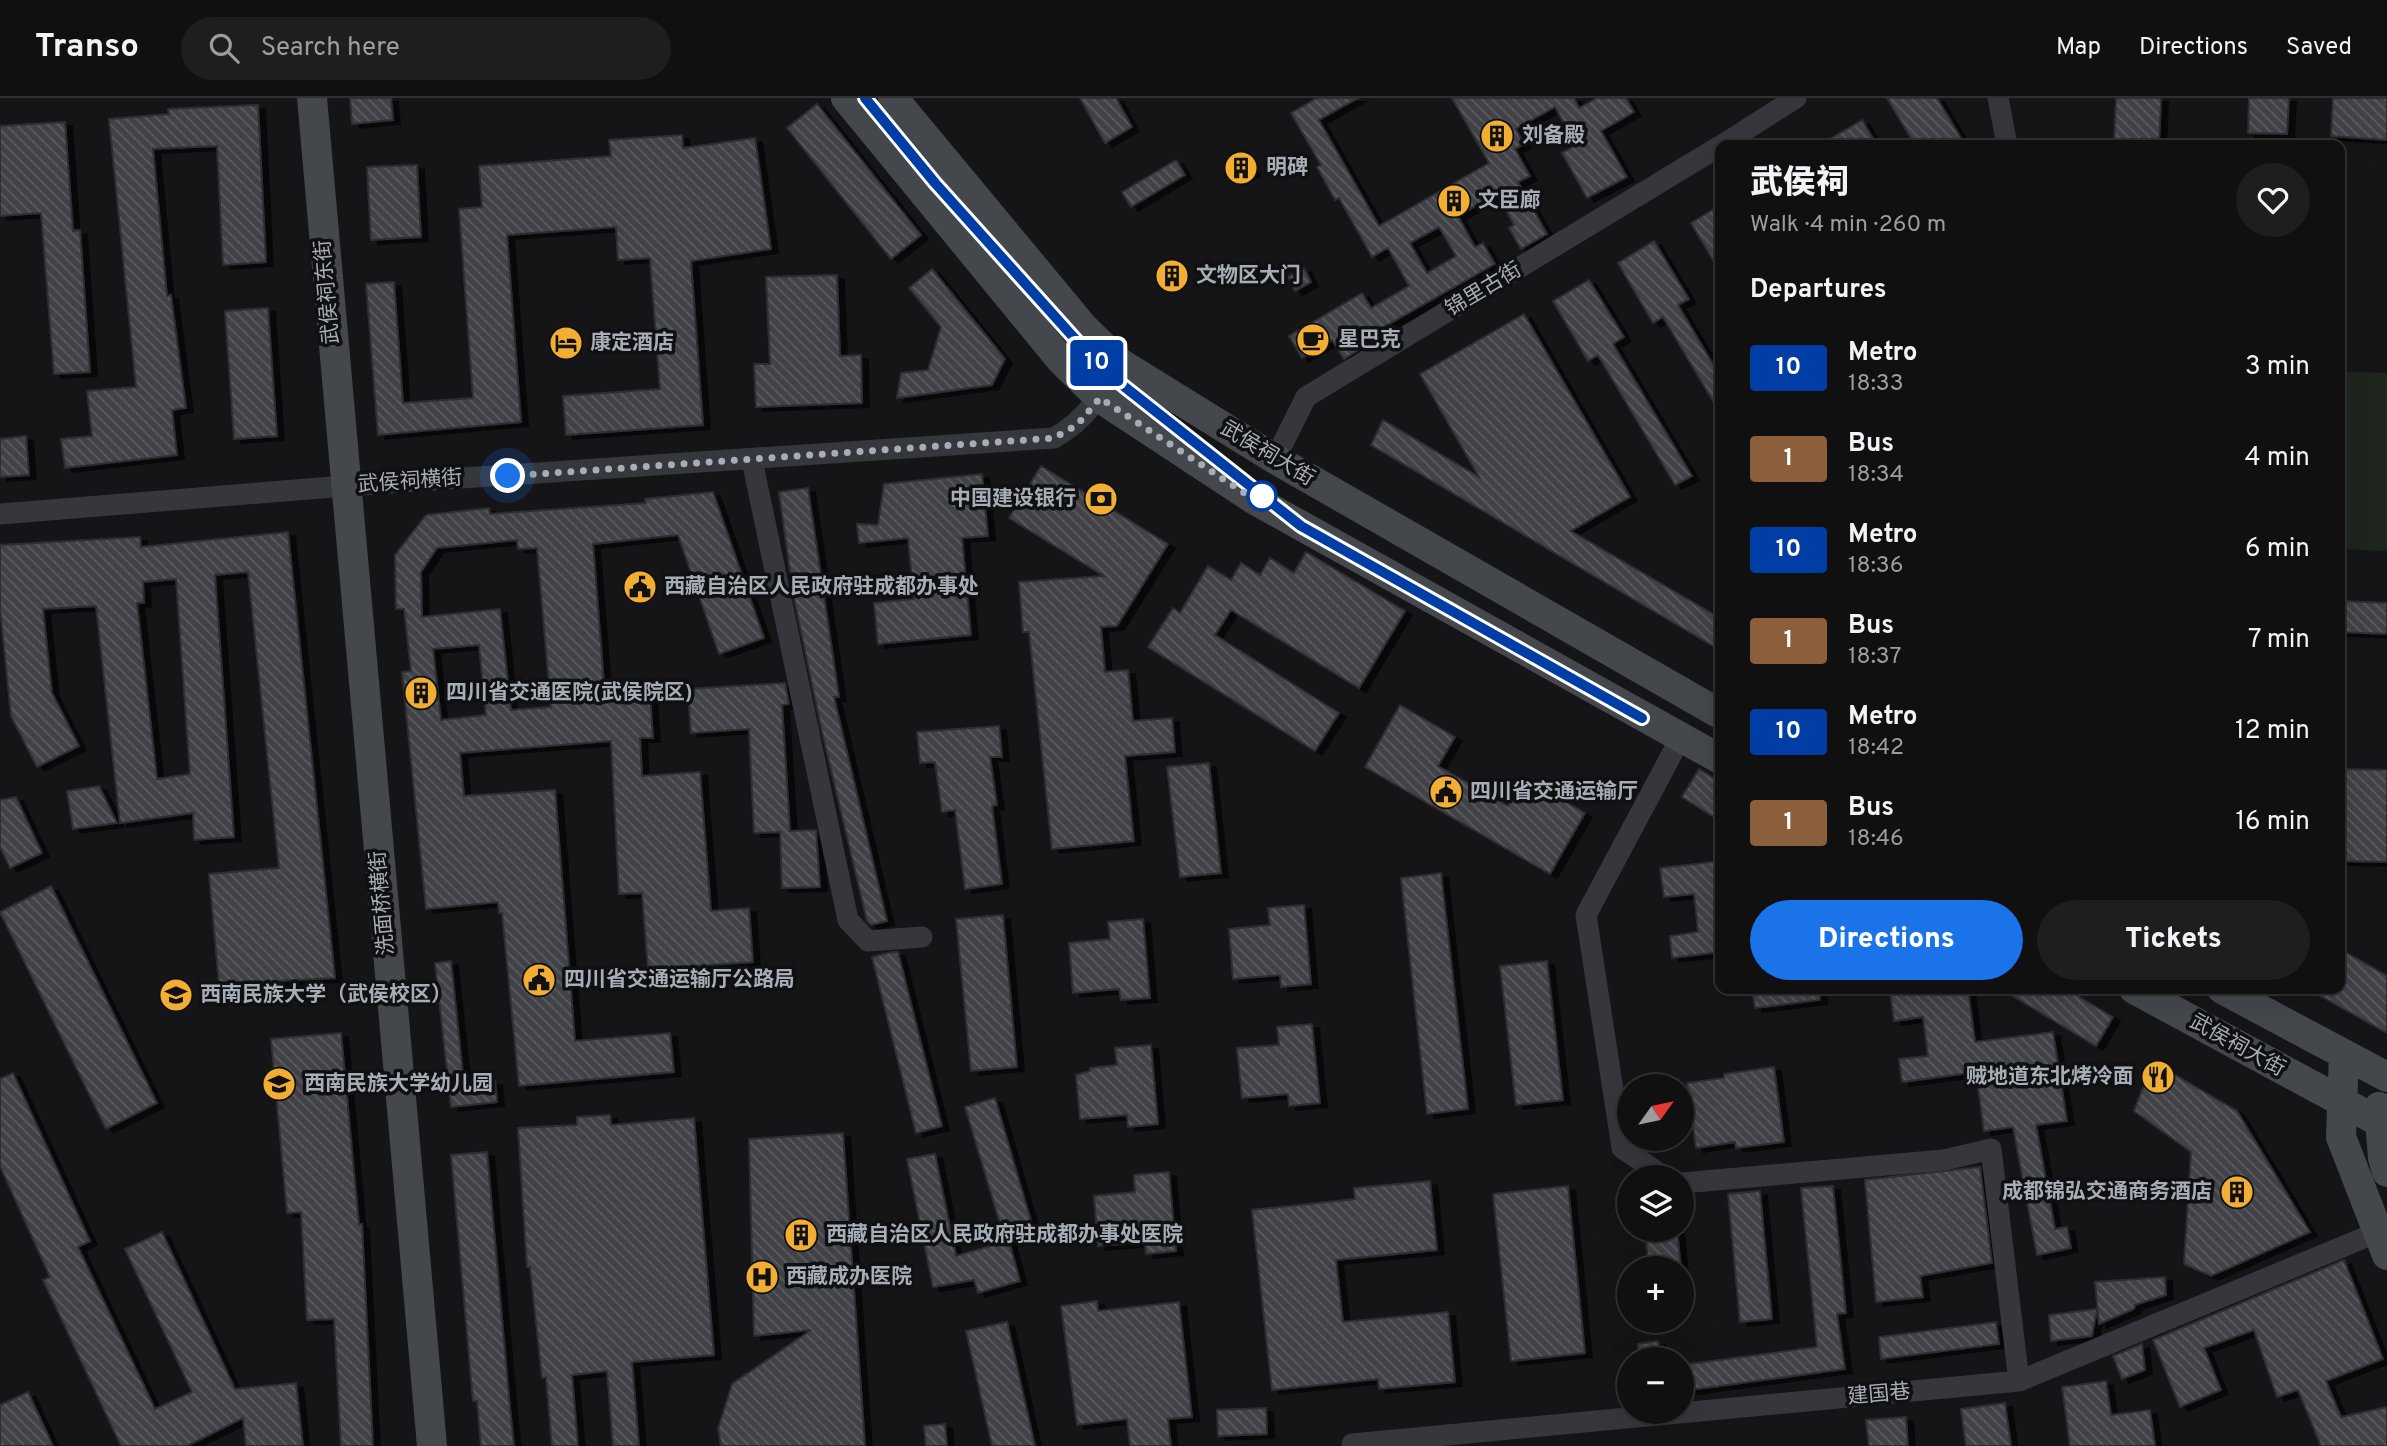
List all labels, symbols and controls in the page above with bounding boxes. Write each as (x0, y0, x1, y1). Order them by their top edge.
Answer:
search box (181, 17, 671, 80)
text: Transo (35, 27, 139, 69)
icon: search (205, 29, 243, 67)
text: Search here (261, 32, 400, 65)
text: Map (2056, 33, 2101, 63)
text: Directions (2139, 33, 2248, 63)
text: Saved (2286, 33, 2352, 63)
building icon: 刘备殿 (1478, 117, 1516, 155)
place label: 刘备殿 (1522, 123, 1585, 150)
building icon: 明碑 (1222, 149, 1260, 187)
place label: 明碑 (1266, 155, 1308, 182)
button: heart (2236, 163, 2310, 237)
text: 武侯祠 (1750, 164, 1849, 206)
building icon: 文臣廊 (1435, 182, 1473, 220)
place label: 文臣廊 (1478, 188, 1541, 215)
text: Walk · 4 min · 260 m (1750, 211, 1946, 240)
street label: 武侯祠东街 (310, 239, 346, 345)
building icon: 文物区大门 (1153, 257, 1191, 295)
street label: 锦里古街 (1441, 257, 1527, 323)
place label: 文物区大门 (1196, 263, 1301, 290)
text: Departures (1750, 274, 1887, 307)
cafe icon: 星巴克 (1294, 321, 1332, 359)
hotel icon: 康定酒店 (547, 324, 585, 362)
place label: 星巴克 (1338, 327, 1401, 354)
place label: 康定酒店 (590, 330, 674, 357)
text: Metro (1848, 337, 1917, 370)
line badge: 10 (1066, 340, 1128, 386)
text: 10 (1084, 348, 1110, 378)
text: 3 min (2245, 351, 2310, 384)
text: 10 (1776, 353, 1801, 383)
text: 18:33 (1848, 370, 1904, 399)
street label: 武侯祠大街 (1215, 415, 1319, 493)
text: Bus (1848, 428, 1894, 461)
text: 4 min (2244, 442, 2310, 475)
text: 1 (1784, 444, 1793, 474)
your location (490, 458, 525, 493)
text: 18:34 (1848, 461, 1904, 490)
street label: 武侯祠横街 (357, 465, 463, 499)
bank icon: 中国建设银行 (1082, 480, 1120, 518)
unlabelled marker (1247, 481, 1277, 511)
place label: 中国建设银行 (950, 486, 1076, 513)
text: Metro (1848, 519, 1917, 552)
text: 6 min (2245, 533, 2310, 566)
text: 10 (1776, 535, 1801, 565)
text: 18:36 (1848, 552, 1903, 581)
public building icon: 西藏自治区人民政府驻成都办事处 (621, 568, 659, 606)
place label: 西藏自治区人民政府驻成都办事处 (664, 574, 979, 601)
text: Bus (1848, 610, 1894, 643)
text: 7 min (2248, 624, 2310, 657)
text: 1 (1784, 626, 1793, 656)
text: 18:37 (1848, 643, 1901, 672)
building icon: 四川省交通医院(武侯院区) (402, 674, 440, 712)
place label: 四川省交通医院(武侯院区) (446, 680, 693, 707)
text: Metro (1848, 701, 1917, 734)
text: 12 min (2235, 715, 2310, 748)
text: 10 (1776, 717, 1801, 747)
text: 18:42 (1848, 734, 1904, 763)
public building icon: 四川省交通运输厅 (1427, 773, 1465, 811)
place label: 四川省交通运输厅 (1470, 779, 1638, 806)
text: Bus (1848, 792, 1894, 825)
text: 16 min (2235, 806, 2310, 839)
text: 1 (1784, 808, 1793, 838)
text: 18:46 (1848, 825, 1904, 854)
street label: 洗面桥横街 (365, 850, 401, 956)
button: Directions (1750, 900, 2023, 980)
button: Tickets (2037, 900, 2310, 980)
public building icon: 四川省交通运输厅公路局 (520, 961, 558, 999)
place label: 四川省交通运输厅公路局 (564, 967, 795, 994)
school or university icon: 西南民族大学（武侯校区） (157, 976, 195, 1014)
place label: 西南民族大学（武侯校区） (200, 982, 452, 1009)
street label: 武侯祠大街 (2185, 1009, 2289, 1083)
restaurant icon: 贼地道东北烤冷面 (2139, 1058, 2177, 1096)
place label: 贼地道东北烤冷面 (1966, 1064, 2134, 1091)
school or university icon: 西南民族大学幼儿园 (260, 1065, 298, 1103)
place label: 西南民族大学幼儿园 (304, 1071, 493, 1098)
north arrow (1617, 1074, 1694, 1152)
map controls (1617, 1074, 1694, 1424)
button: layers (1617, 1165, 1694, 1242)
building icon: 成都锦弘交通商务酒店 (2218, 1173, 2256, 1211)
place label: 成都锦弘交通商务酒店 (2002, 1179, 2212, 1206)
building icon: 西藏自治区人民政府驻成都办事处医院 (782, 1216, 820, 1254)
place label: 西藏自治区人民政府驻成都办事处医院 (826, 1222, 1183, 1249)
button: + (1617, 1256, 1694, 1333)
hospital icon: 西藏成办医院 (743, 1258, 781, 1296)
place label: 西藏成办医院 (786, 1264, 912, 1291)
button: − (1617, 1347, 1694, 1424)
street label: 建国巷 (1846, 1379, 1912, 1411)

